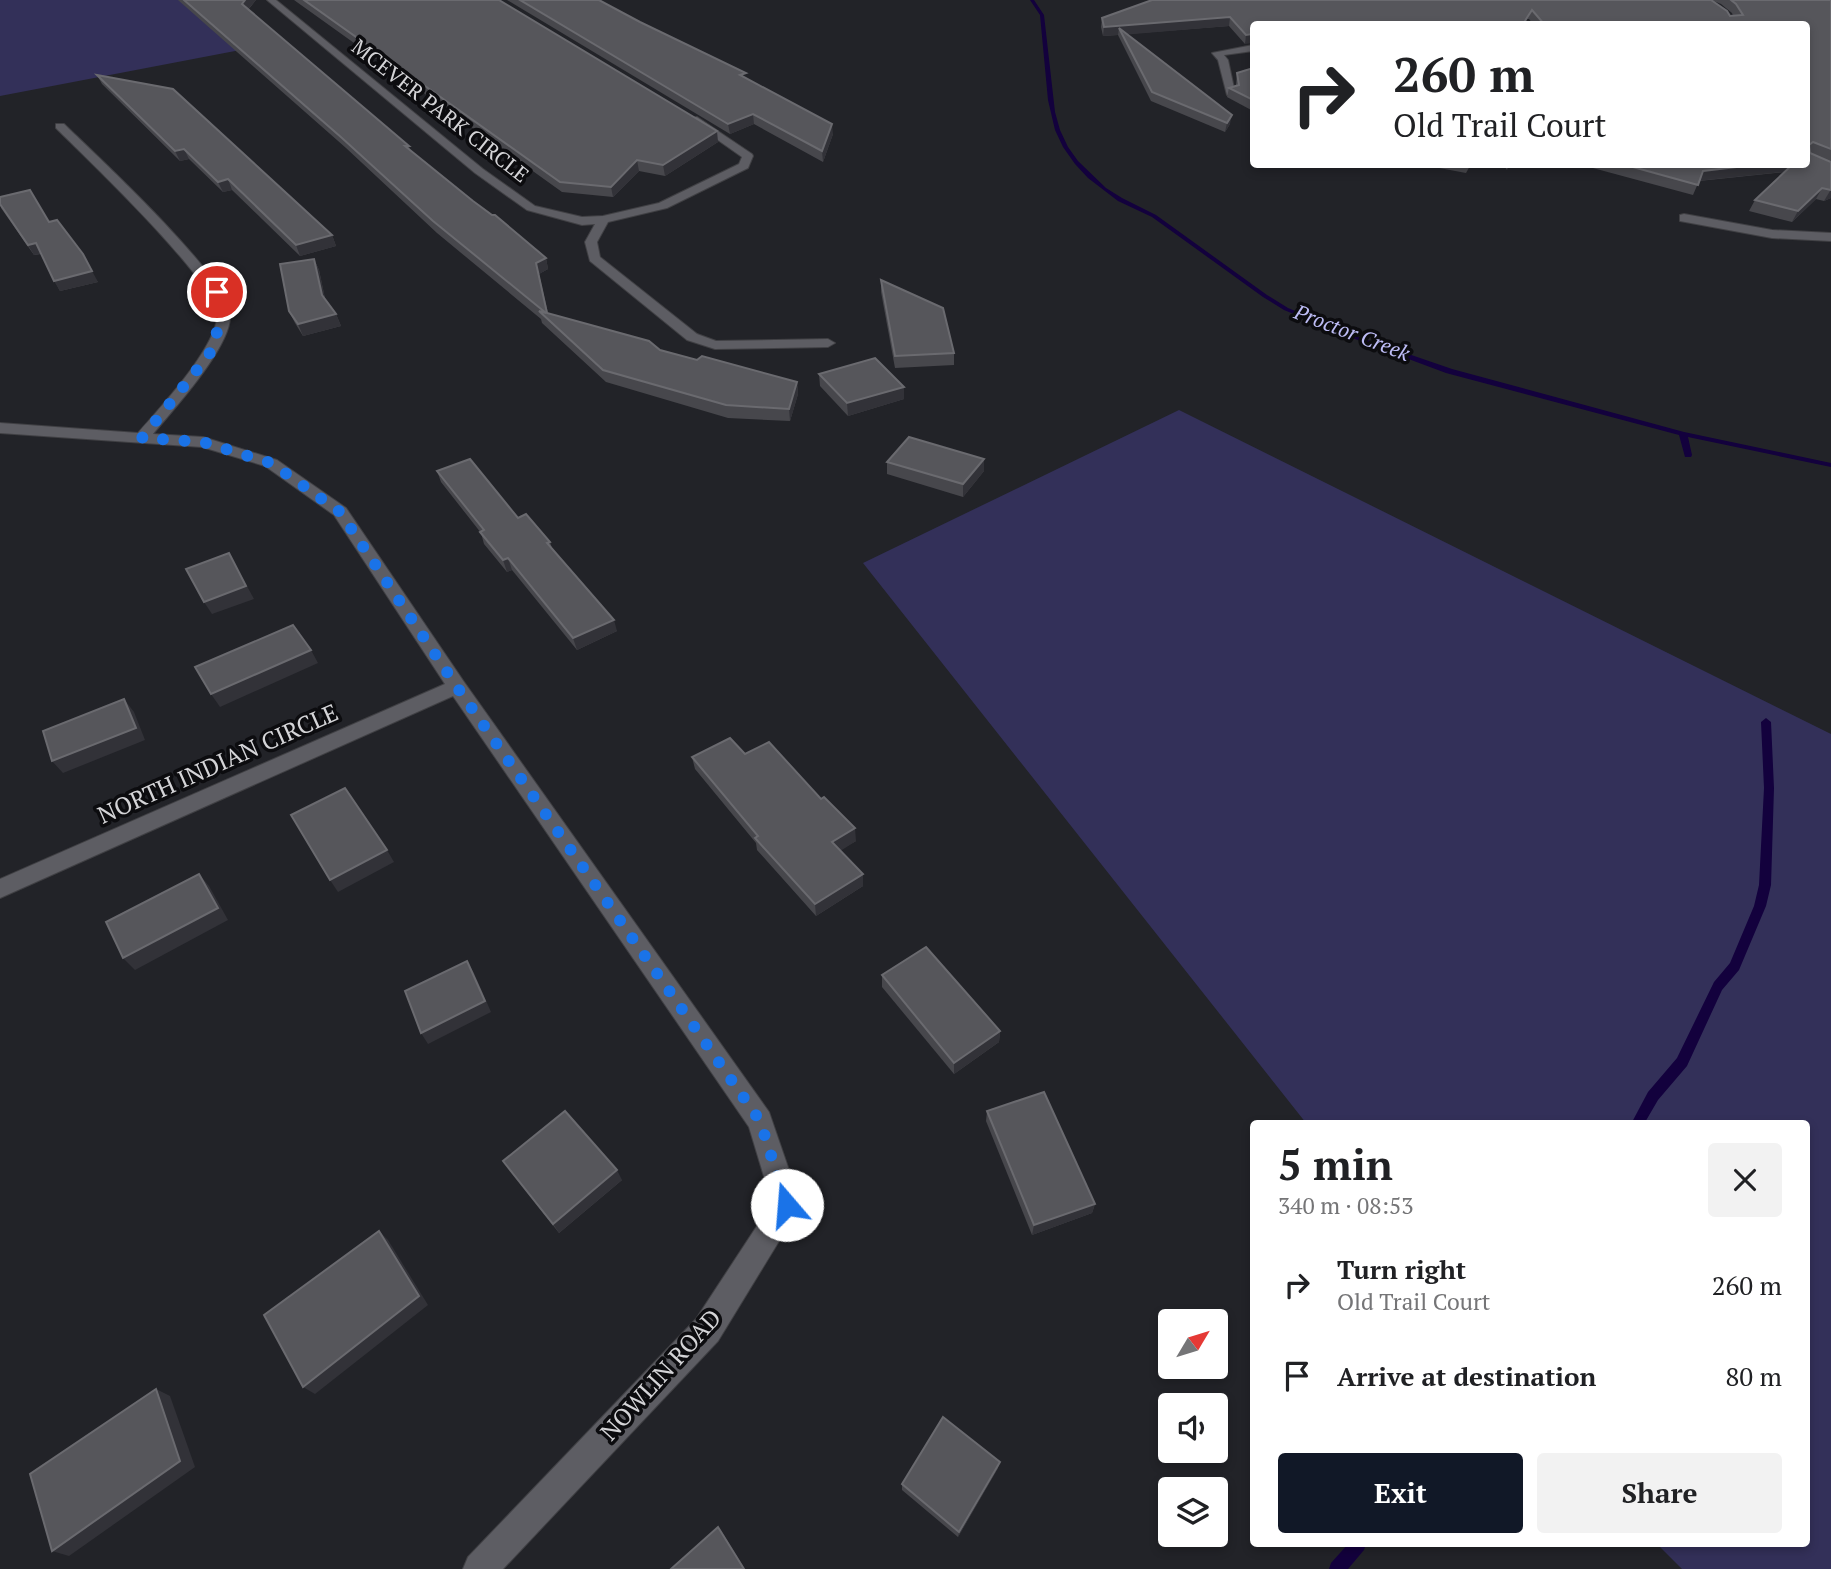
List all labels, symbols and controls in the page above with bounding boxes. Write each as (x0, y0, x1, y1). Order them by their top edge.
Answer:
street label: MCEVER PARK CIRCLE (346, 32, 535, 188)
text: 260 m (1393, 41, 1535, 106)
icon: right (1278, 49, 1369, 140)
text: Old Trail Court (1393, 104, 1606, 146)
pin (187, 262, 247, 322)
icon: arrive (198, 273, 236, 311)
water label: Proctor Creek (1290, 297, 1415, 367)
street label: NORTH INDIAN CIRCLE (92, 696, 343, 831)
text: 5 min (1278, 1136, 1393, 1192)
button: close (1708, 1143, 1782, 1217)
position arrow (750, 1168, 824, 1242)
text: 340 m · 08:53 (1278, 1190, 1413, 1221)
text: Turn right (1337, 1252, 1466, 1286)
icon: right (1278, 1266, 1316, 1304)
text: 260 m (1712, 1268, 1782, 1302)
text: Old Trail Court (1337, 1286, 1490, 1317)
street label: NOWLIN ROAD (593, 1302, 728, 1447)
north arrow (1158, 1309, 1228, 1379)
map controls (1158, 1309, 1228, 1547)
icon: arrive (1278, 1357, 1316, 1395)
text: Arrive at destination (1337, 1359, 1596, 1393)
text: 80 m (1726, 1359, 1782, 1393)
button: sound (1158, 1393, 1228, 1463)
button: Exit (1278, 1453, 1523, 1533)
button: Share (1537, 1453, 1782, 1533)
button: layers (1158, 1477, 1228, 1547)

